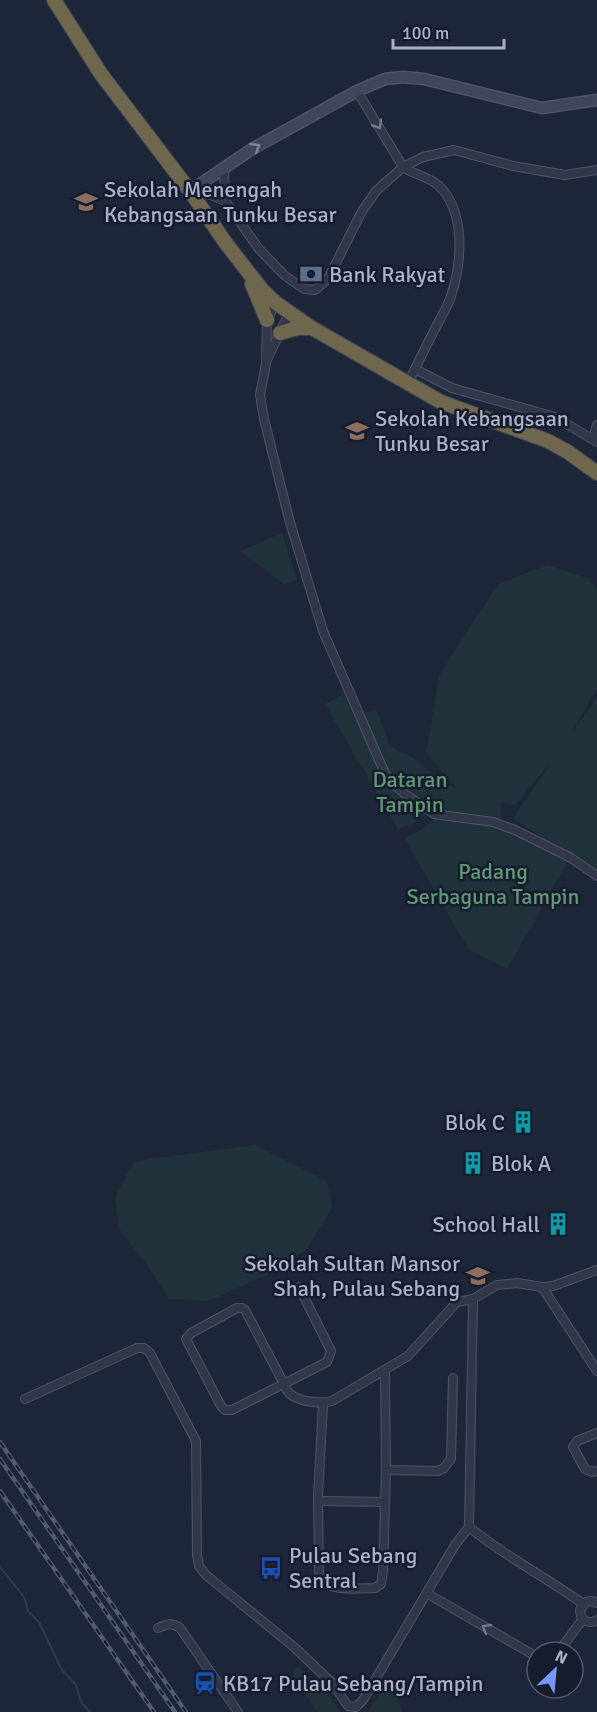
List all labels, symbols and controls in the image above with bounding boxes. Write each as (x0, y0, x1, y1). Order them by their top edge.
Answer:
scale bar (393, 12, 504, 50)
text: 100 m (402, 22, 449, 44)
one-way arrow (370, 119, 382, 129)
one-way arrow (250, 143, 260, 154)
place label: Sekolah Menengah Kebangsaan Tunku Besar (104, 176, 337, 228)
school or university icon: Sekolah Menengah Kebangsaan Tunku Besar (73, 189, 99, 215)
bank icon: Bank Rakyat (298, 261, 324, 287)
place label: Bank Rakyat (329, 261, 446, 288)
place label: Sekolah Kebangsaan Tunku Besar (375, 405, 569, 457)
school or university icon: Sekolah Kebangsaan Tunku Besar (344, 418, 370, 444)
park label: Dataran Tampin (373, 766, 447, 818)
park label: Padang Serbaguna Tampin (406, 858, 580, 910)
place label: Blok C (445, 1109, 505, 1136)
building icon: Blok C (510, 1109, 536, 1135)
building icon: Blok A (460, 1150, 486, 1176)
place label: Blok A (491, 1150, 552, 1177)
place label: School Hall (433, 1211, 540, 1238)
building icon: School Hall (545, 1211, 571, 1237)
place label: Sekolah Sultan Mansor Shah, Pulau Sebang (244, 1250, 460, 1302)
school or university icon: Sekolah Sultan Mansor Shah, Pulau Sebang (465, 1263, 491, 1289)
place label: Pulau Sebang Sentral (289, 1542, 417, 1594)
bus stop icon: Pulau Sebang Sentral (258, 1555, 284, 1581)
one-way arrow (482, 1624, 492, 1635)
north arrow (525, 1640, 585, 1700)
text: N (552, 1646, 571, 1669)
station icon: KB17 Pulau Sebang/Tampin (192, 1670, 218, 1696)
place label: KB17 Pulau Sebang/Tampin (223, 1670, 483, 1697)

